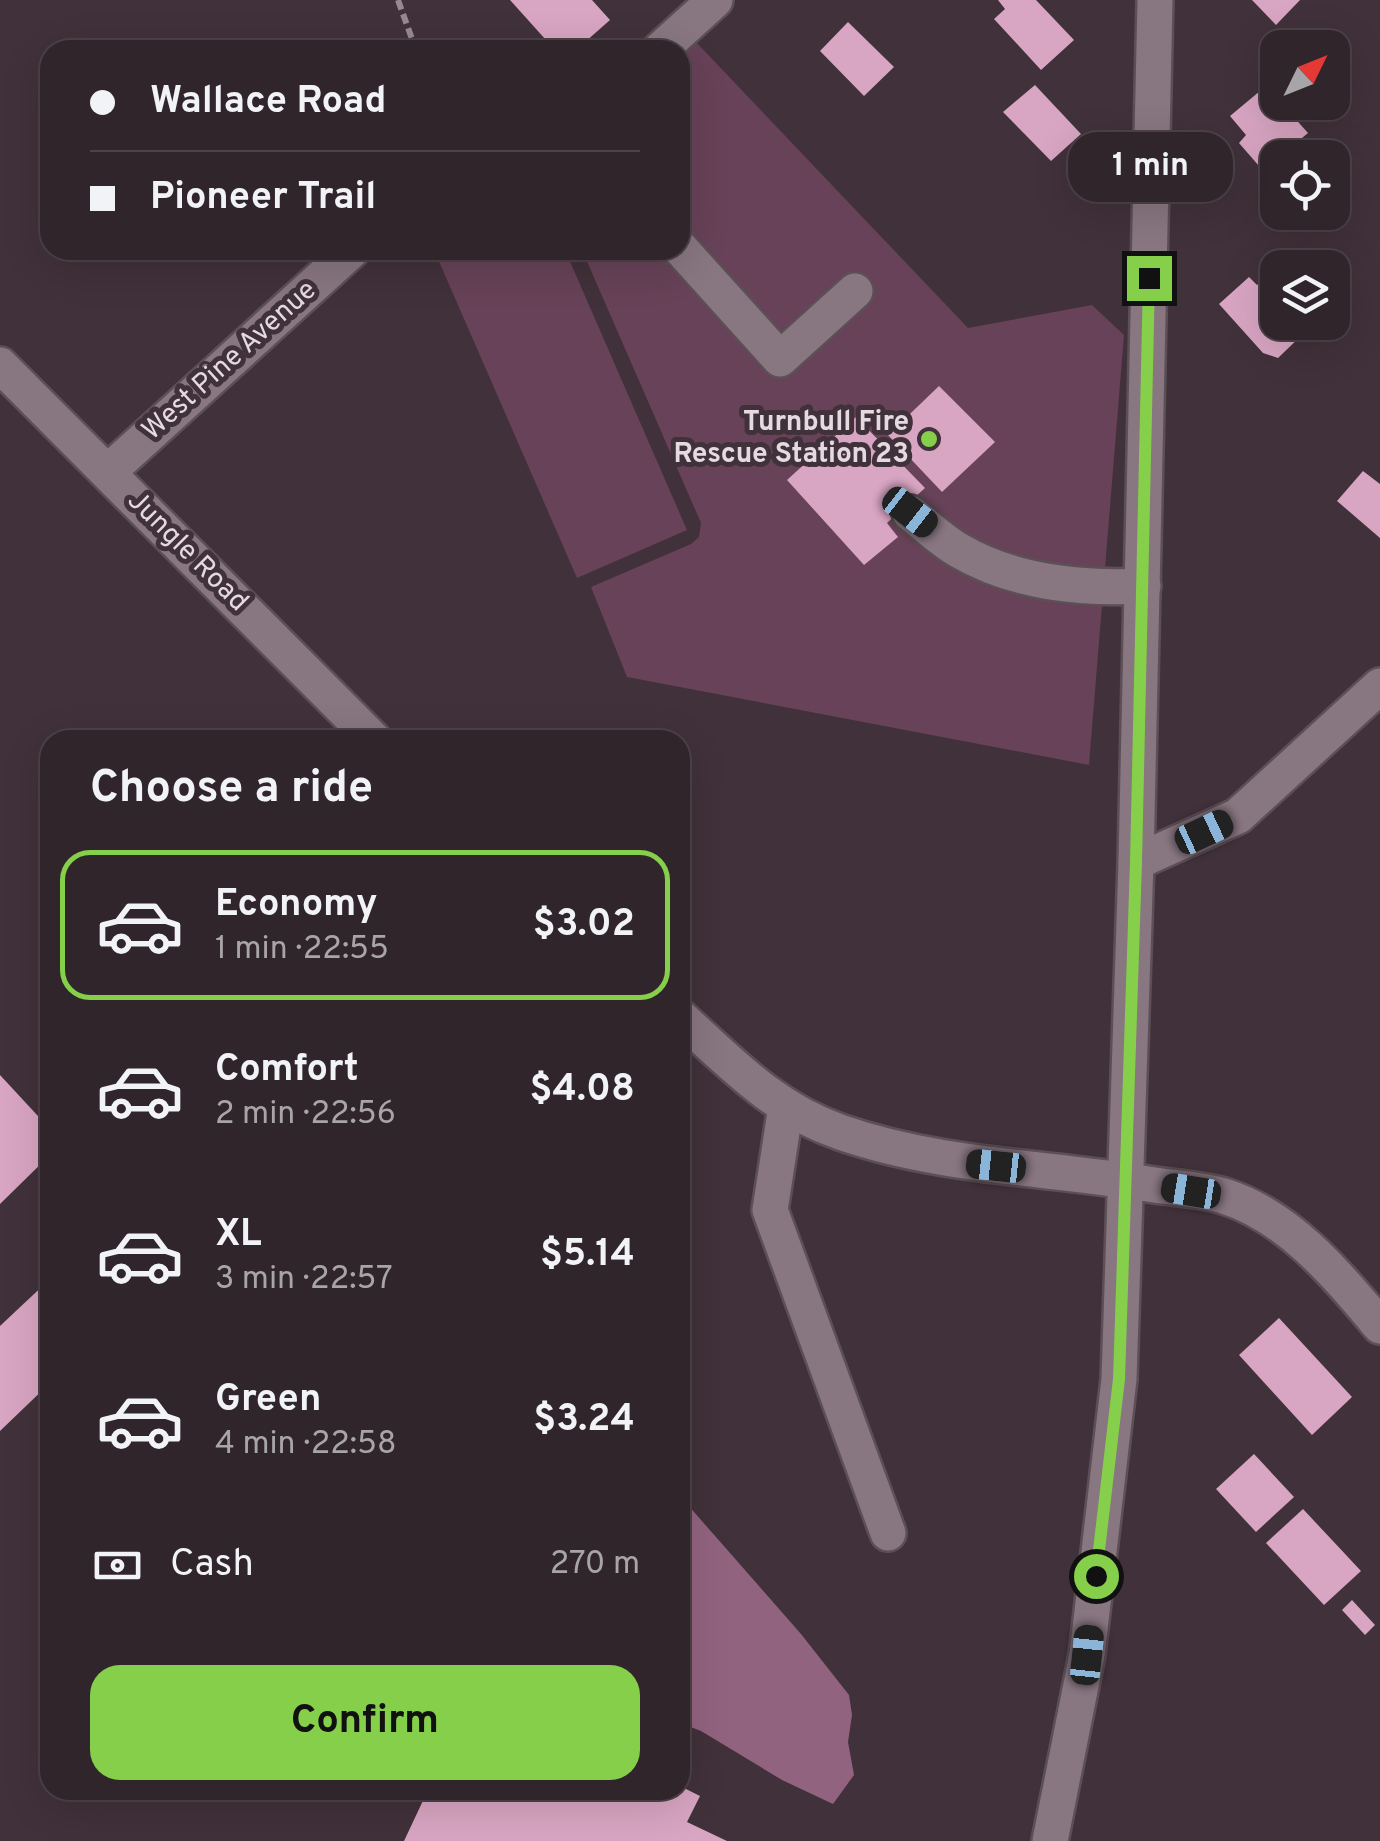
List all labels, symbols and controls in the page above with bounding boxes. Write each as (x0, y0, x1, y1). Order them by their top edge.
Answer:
north arrow (1260, 30, 1350, 120)
map controls (1260, 30, 1350, 340)
text: Wallace Road (150, 78, 386, 127)
callout: 1 min (1066, 133, 1232, 203)
button: locate (1260, 140, 1350, 230)
text: 1 min (1112, 147, 1189, 187)
text: Pioneer Trail (150, 174, 376, 223)
button: layers (1260, 250, 1350, 340)
route end (1127, 256, 1172, 301)
street label: West Pine Avenue (135, 273, 325, 449)
place label: Turnbull Fire Rescue Station 23 (673, 405, 909, 473)
marker: Turnbull Fire Rescue Station 23 (918, 428, 940, 450)
car (877, 482, 943, 542)
street label: Jungle Road (119, 484, 255, 620)
text: Choose a ride (90, 761, 373, 818)
car (1170, 806, 1238, 858)
icon: car (95, 880, 185, 970)
text: Economy (215, 881, 377, 930)
text: $3.02 (533, 901, 635, 950)
text: 1 min · 22:55 (215, 930, 389, 970)
icon: car (95, 1045, 185, 1135)
text: Comfort (215, 1046, 359, 1095)
text: $4.08 (530, 1066, 635, 1115)
text: 2 min · 22:56 (215, 1095, 396, 1135)
car (965, 1148, 1027, 1184)
car (1159, 1171, 1223, 1211)
icon: car (95, 1210, 185, 1300)
text: XL (215, 1211, 262, 1260)
text: $5.14 (540, 1231, 635, 1280)
text: 3 min · 22:57 (215, 1260, 393, 1300)
icon: car (95, 1375, 185, 1465)
text: Green (215, 1376, 321, 1425)
text: $3.24 (533, 1396, 635, 1445)
text: 4 min · 22:58 (215, 1425, 396, 1465)
icon: cash (90, 1538, 145, 1593)
text: Cash (170, 1541, 254, 1590)
text: 270 m (550, 1545, 640, 1585)
route start (1074, 1554, 1119, 1599)
car (1069, 1624, 1105, 1686)
button: Confirm (90, 1665, 640, 1780)

